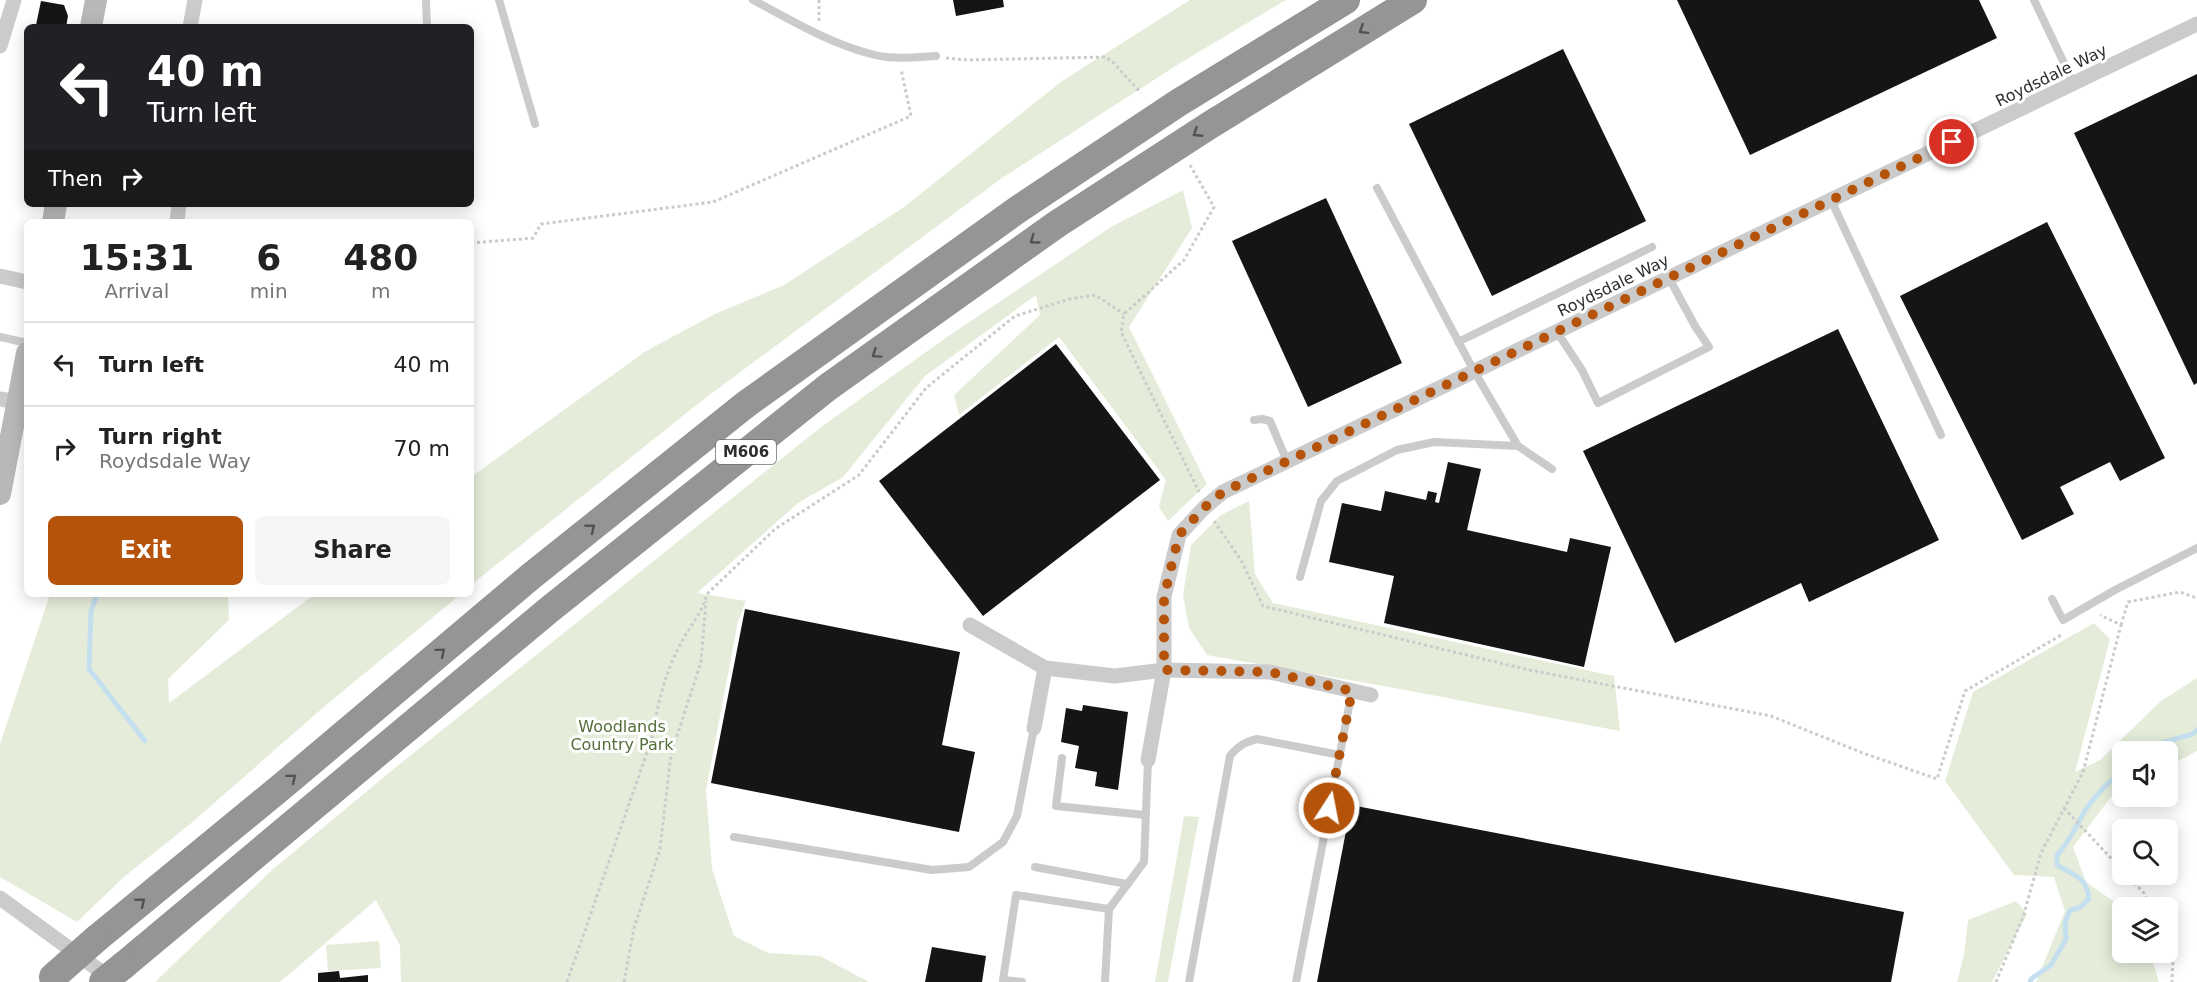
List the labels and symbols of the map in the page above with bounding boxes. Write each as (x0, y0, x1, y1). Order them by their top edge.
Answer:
one-way arrow (1359, 23, 1369, 35)
street label: Roydsdale Way (1992, 40, 2110, 111)
pin (1926, 116, 1977, 167)
one-way arrow (1193, 126, 1203, 138)
one-way arrow (1030, 233, 1041, 244)
street label: Roydsdale Way (1554, 250, 1672, 321)
one-way arrow (871, 347, 882, 358)
road number: M606 (716, 440, 776, 464)
one-way arrow (584, 525, 595, 536)
one-way arrow (434, 648, 445, 659)
park label: Woodlands Country Park (570, 717, 674, 754)
one-way arrow (285, 774, 296, 785)
position arrow (1297, 776, 1361, 840)
one-way arrow (134, 898, 145, 909)

